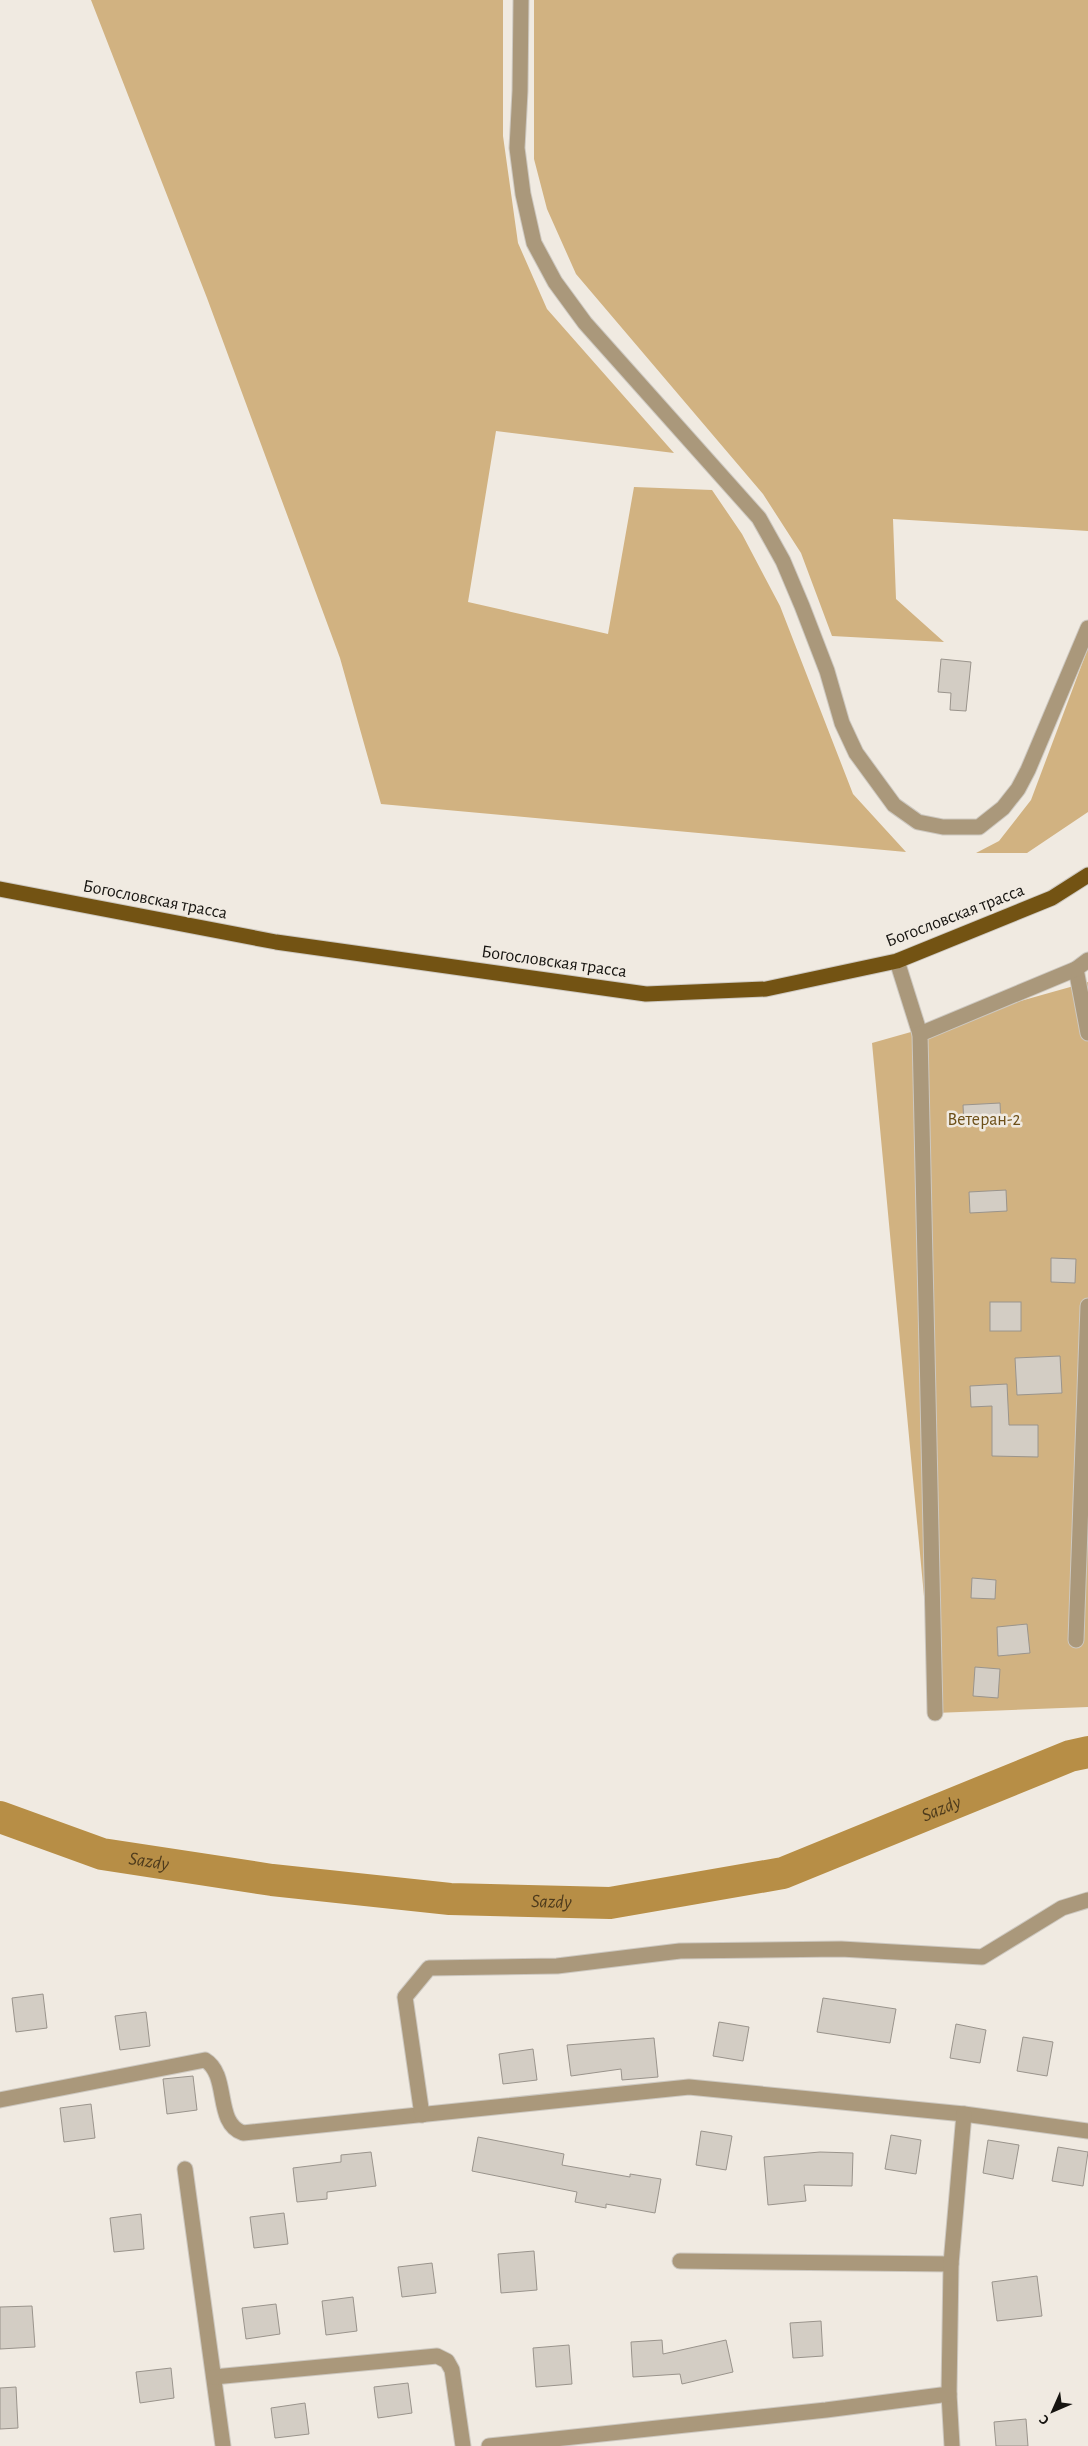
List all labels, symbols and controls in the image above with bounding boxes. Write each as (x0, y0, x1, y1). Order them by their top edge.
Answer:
street label: Богословская трасса (81, 877, 229, 923)
street label: Богословская трасса (883, 881, 1027, 951)
street label: Богословская трасса (480, 943, 628, 981)
park label: Ветеран-2 (947, 1111, 1021, 1129)
water label: Sazdy (919, 1792, 964, 1825)
water label: Sazdy (128, 1849, 171, 1874)
water label: Sazdy (531, 1892, 572, 1912)
north arrow (1028, 2386, 1078, 2436)
text: С (1037, 2412, 1052, 2427)

